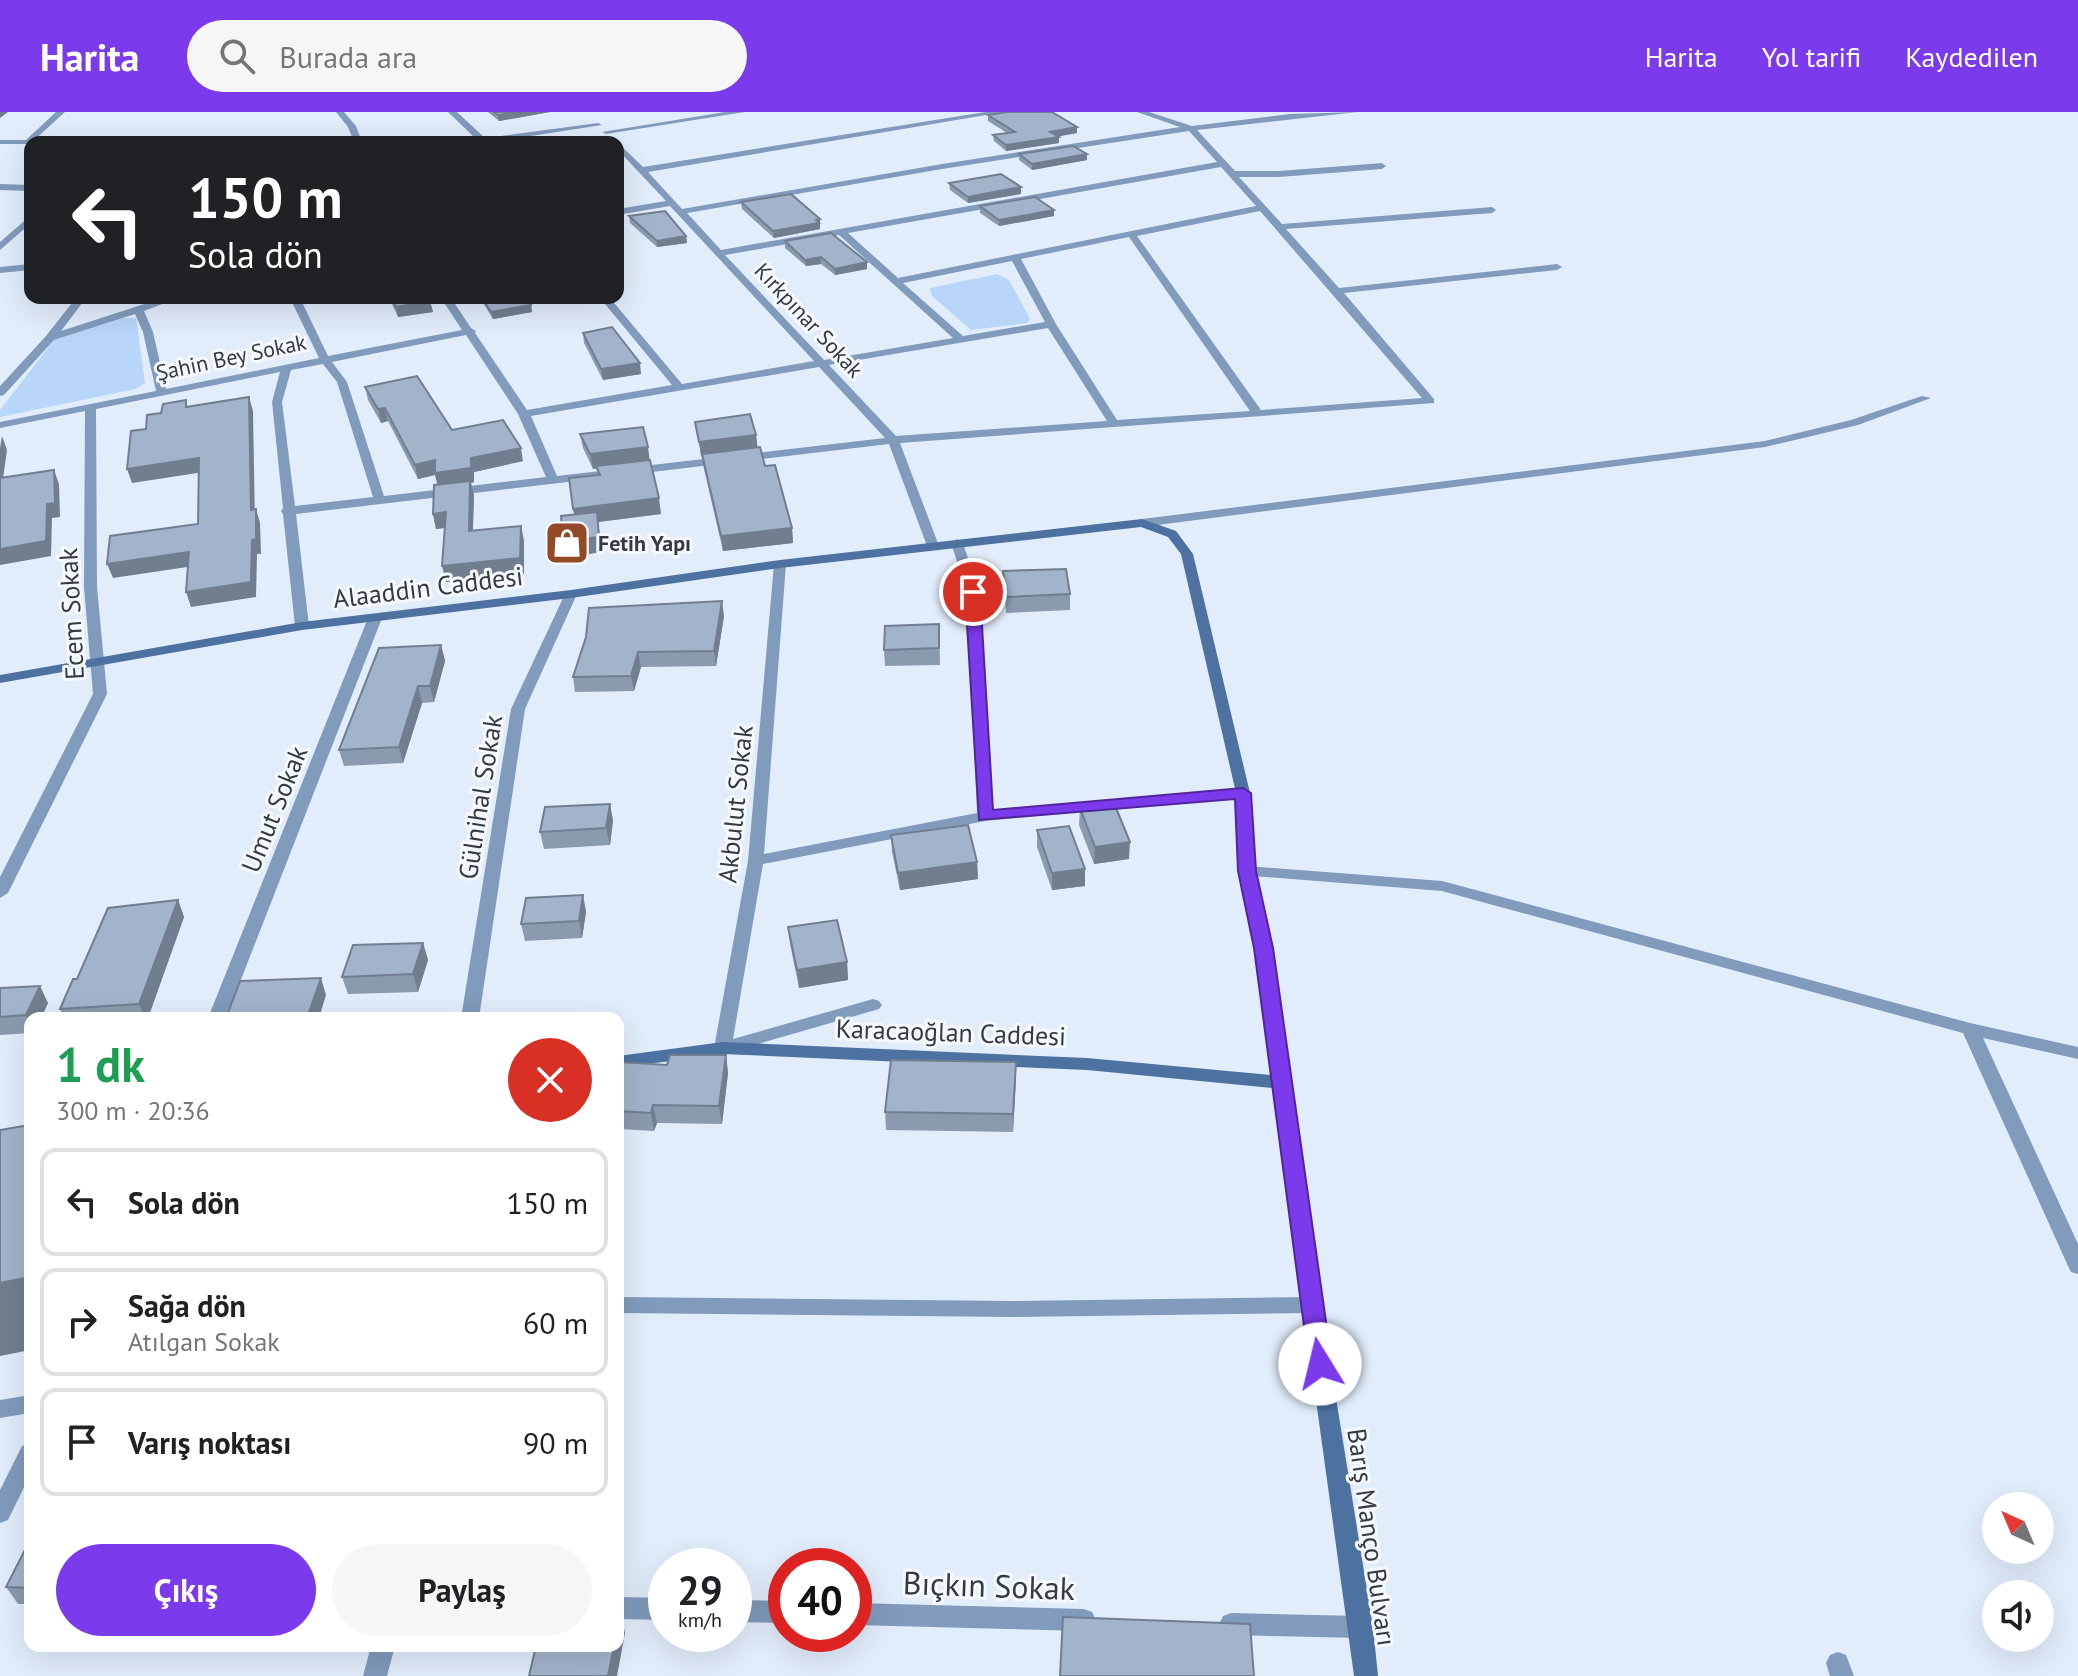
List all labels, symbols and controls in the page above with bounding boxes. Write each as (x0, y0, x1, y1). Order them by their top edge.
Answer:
search box (187, 20, 747, 92)
text: Harita (40, 32, 139, 81)
icon: search (215, 34, 259, 78)
text: Burada ara (279, 37, 417, 76)
text: Harita (1645, 38, 1718, 75)
text: Yol tarifi (1762, 38, 1861, 75)
text: Kaydedilen (1905, 38, 2038, 75)
text: 150 m (188, 161, 343, 233)
icon: left (56, 168, 160, 272)
text: Sola dön (188, 231, 323, 278)
street label: Kırkpınar Sokak (749, 257, 870, 384)
street label: Şahin Bey Sokak (153, 327, 309, 387)
shop icon: Fetih Yapı (543, 519, 591, 567)
place label: Fetih Yapı (598, 529, 691, 557)
street label: Ecem Sokak (51, 547, 91, 681)
pin (939, 558, 1007, 626)
street label: Alaaddin Caddesi (331, 559, 525, 615)
icon: arrive (951, 570, 995, 614)
street label: Gülnihal Sokak (451, 712, 509, 882)
street label: Akbulut Sokak (710, 723, 760, 885)
street label: Umut Sokak (234, 740, 314, 877)
street label: Karacaoğlan Caddesi (835, 1011, 1067, 1053)
text: 1 dk (56, 1033, 145, 1095)
button: close (508, 1038, 592, 1122)
text: 300 m · 20:36 (56, 1094, 210, 1127)
icon: left (60, 1180, 104, 1224)
text: Sola dön (128, 1183, 240, 1222)
text: 150 m (507, 1183, 588, 1222)
text: Sağa dön (128, 1286, 246, 1325)
icon: right (60, 1300, 104, 1344)
text: 60 m (523, 1303, 588, 1342)
position arrow (1278, 1322, 1362, 1406)
text: Atılgan Sokak (128, 1325, 280, 1358)
icon: arrive (60, 1420, 104, 1464)
text: Varış noktası (128, 1423, 291, 1462)
text: 90 m (523, 1423, 588, 1462)
street label: Barış Manço Bulvarı (1340, 1426, 1404, 1648)
north arrow (1982, 1492, 2054, 1564)
map controls (1982, 1492, 2054, 1652)
button: Çıkış (56, 1544, 316, 1636)
button: Paylaş (332, 1544, 592, 1636)
speed limit sign: 40 (768, 1548, 872, 1652)
street label: Bıçkın Sokak (902, 1561, 1077, 1609)
text: 29 (677, 1564, 723, 1616)
button: sound (1982, 1580, 2054, 1652)
text: km/h (678, 1607, 722, 1633)

